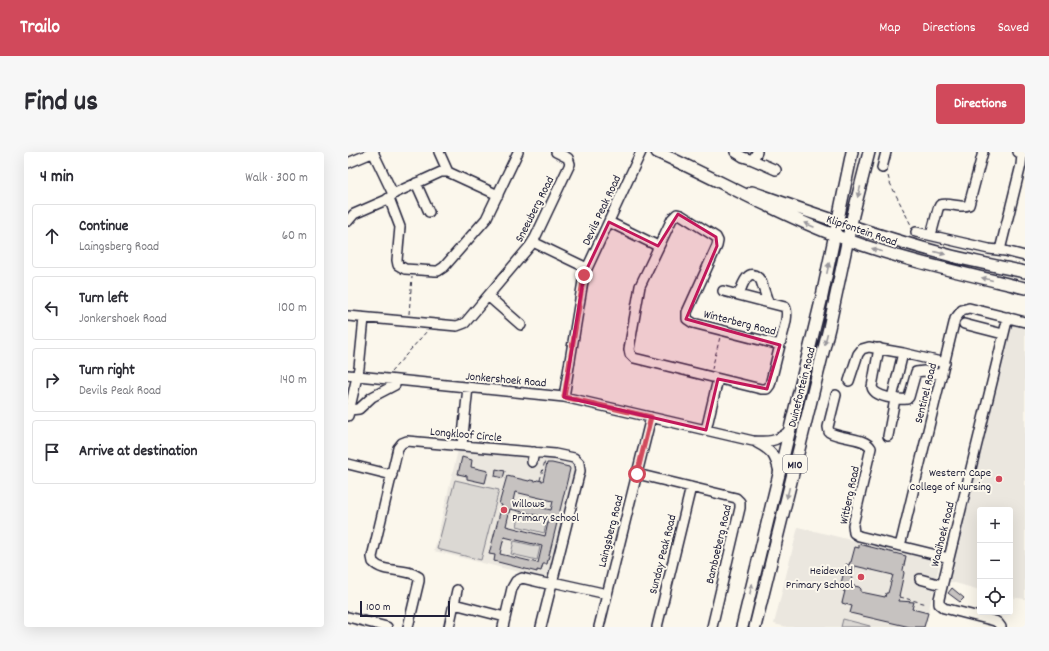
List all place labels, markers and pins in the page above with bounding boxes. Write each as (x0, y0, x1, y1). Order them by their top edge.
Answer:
place label: Western Cape College of Nursing (910, 465, 991, 496)
marker: Western Cape College of Nursing (994, 474, 1004, 484)
place label: Willows Primary School (512, 496, 579, 527)
marker: Willows Primary School (499, 505, 509, 515)
place label: Heideveld Primary School (786, 563, 853, 594)
marker: Heideveld Primary School (856, 572, 866, 582)

